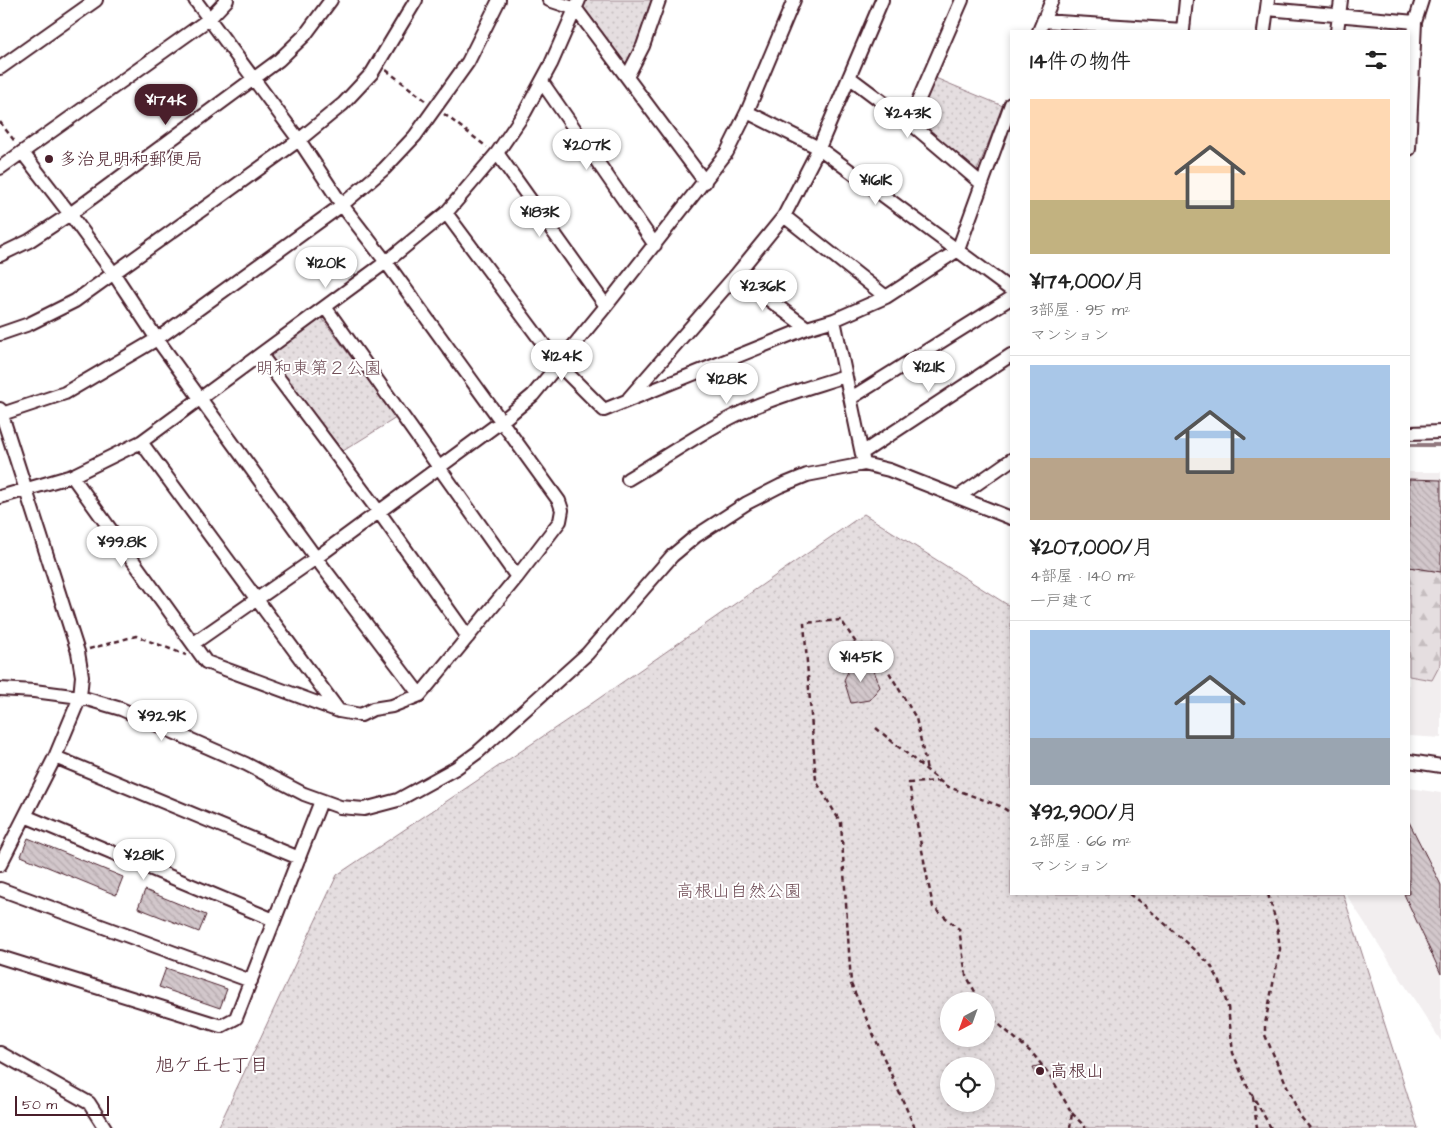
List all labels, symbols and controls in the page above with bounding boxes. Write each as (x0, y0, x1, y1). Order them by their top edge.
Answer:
icon: filters (1362, 46, 1390, 74)
text: 14件の物件 (1030, 47, 1131, 76)
pin: ¥174K (131, 84, 201, 126)
text: ¥174K (145, 89, 187, 111)
pin: ¥243K (873, 96, 943, 139)
text: ¥243K (885, 102, 931, 124)
pin: ¥207K (552, 128, 622, 171)
icon: home (1165, 132, 1255, 222)
text: ¥207K (563, 134, 611, 156)
place label: 多治見明和郵便局 (59, 147, 203, 172)
marker: 多治見明和郵便局 (43, 153, 55, 165)
pin: ¥161K (841, 164, 911, 206)
text: ¥161K (860, 169, 892, 191)
pin: ¥183K (505, 196, 575, 238)
text: ¥183K (521, 201, 559, 223)
pin: ¥120K (291, 246, 361, 289)
text: ¥120K (306, 252, 346, 274)
text: ¥174,000/月 (1030, 267, 1145, 296)
pin: ¥236K (728, 270, 798, 312)
text: ¥236K (740, 275, 786, 297)
text: 3部屋 · 95 m² (1030, 299, 1131, 321)
text: マンション (1030, 324, 1109, 346)
pin: ¥124K (527, 340, 597, 382)
text: ¥124K (542, 345, 582, 367)
pin: ¥121K (894, 350, 964, 393)
park label: 明和東第２公園 (256, 356, 382, 381)
text: ¥121K (913, 356, 945, 378)
pin: ¥128K (692, 362, 762, 405)
text: ¥128K (707, 368, 747, 390)
icon: home (1165, 397, 1255, 487)
pin: ¥99.8K (81, 526, 163, 568)
text: ¥99.8K (97, 531, 147, 553)
text: ¥207,000/月 (1030, 533, 1153, 562)
text: 4部屋 · 140 m² (1030, 565, 1136, 587)
text: 一戸建て (1030, 590, 1094, 612)
pin: ¥145K (826, 640, 896, 683)
text: ¥145K (840, 646, 882, 668)
icon: home (1165, 662, 1255, 752)
pin: ¥92.9K (121, 700, 203, 742)
text: ¥92.9K (138, 705, 186, 727)
text: ¥92,900/月 (1030, 798, 1138, 827)
text: 2部屋 · 66 m² (1030, 830, 1131, 852)
pin: ¥281K (109, 838, 179, 881)
text: ¥281K (124, 844, 164, 866)
text: マンション (1030, 855, 1109, 877)
park label: 高根山自然公園 (676, 879, 802, 904)
north arrow (940, 992, 995, 1048)
map controls (940, 992, 995, 1112)
district label: 旭ケ丘七丁目 (155, 1052, 269, 1079)
button: locate (940, 1057, 995, 1112)
place label: 高根山 (1050, 1059, 1104, 1084)
marker: 高根山 (1034, 1065, 1046, 1077)
scale bar (15, 1093, 109, 1116)
text: 50 m (22, 1095, 57, 1115)

